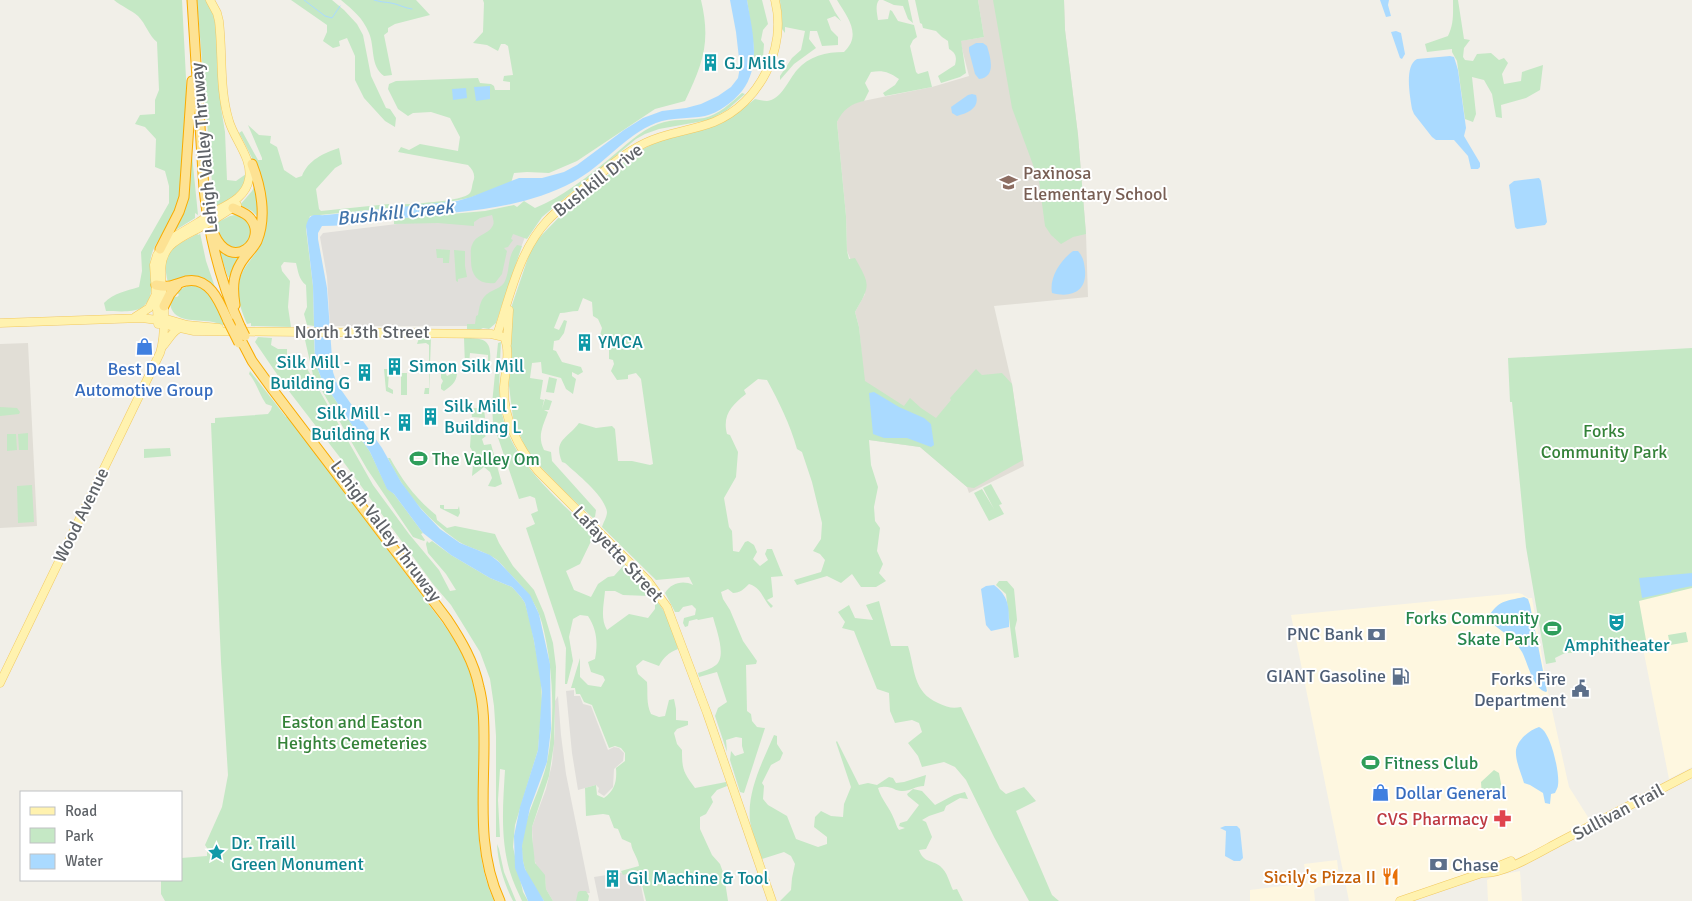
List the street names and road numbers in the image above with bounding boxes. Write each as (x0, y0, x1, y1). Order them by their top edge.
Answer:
street label: Lehigh Valley Thruway (186, 61, 222, 234)
street label: Bushkill Drive (549, 138, 647, 222)
street label: North 13th Street (294, 321, 430, 343)
street label: Lehigh Valley Thruway (326, 456, 447, 606)
street label: Wood Avenue (49, 464, 113, 566)
street label: Lafayette Street (568, 502, 668, 606)
street label: Sullivan Trail (1569, 779, 1667, 845)

